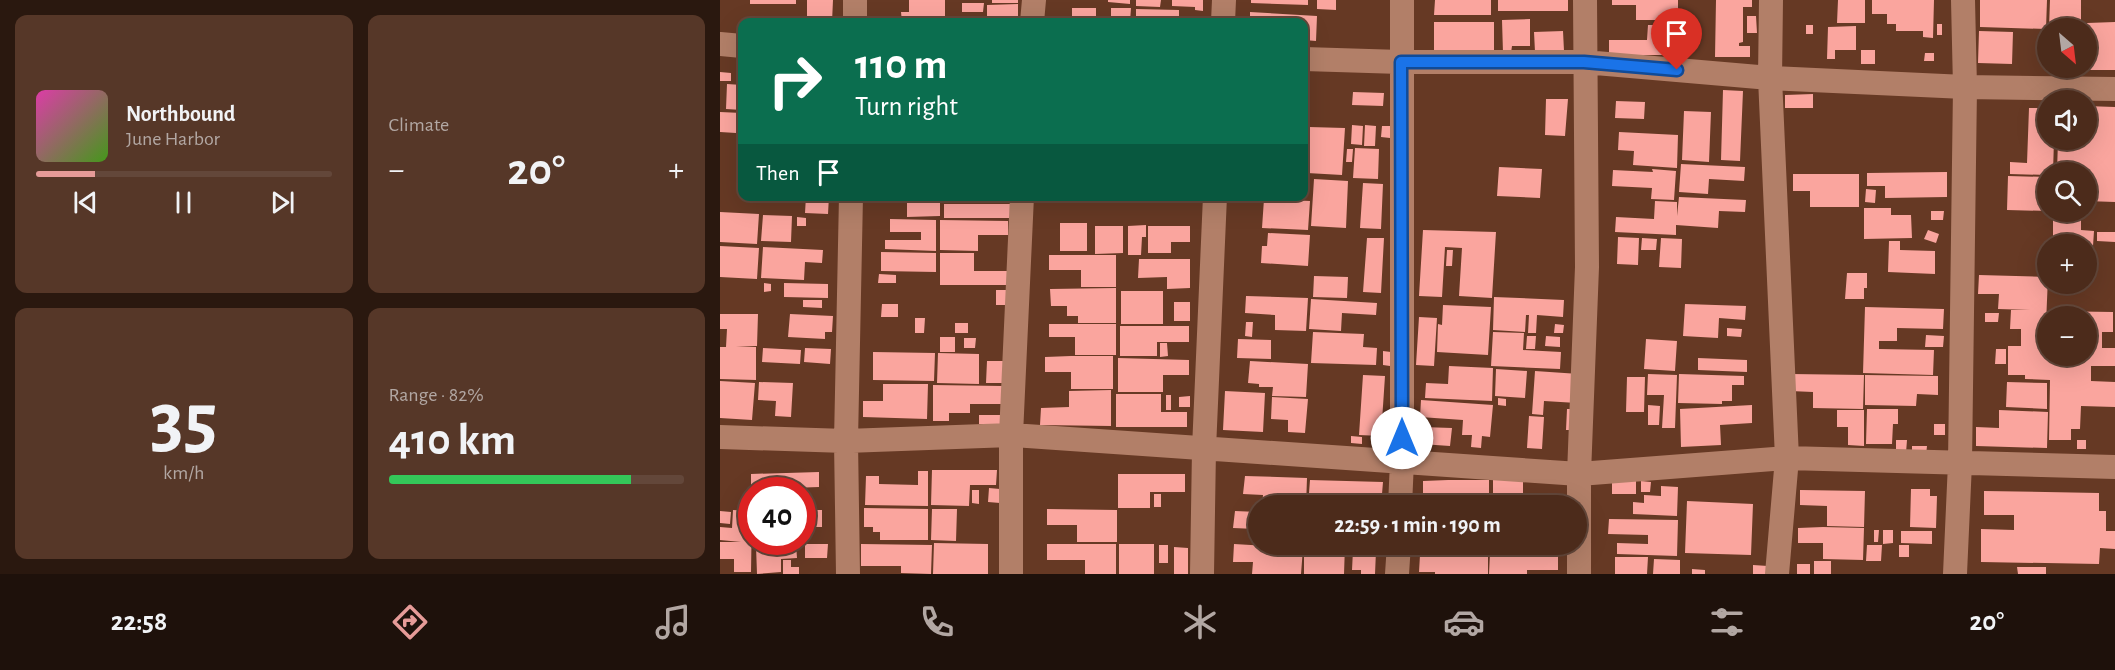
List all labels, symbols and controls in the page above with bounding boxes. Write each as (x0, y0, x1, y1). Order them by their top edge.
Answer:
pin (1651, 8, 1702, 70)
icon: arrive (1660, 17, 1693, 50)
north arrow (2037, 18, 2097, 78)
map controls (2037, 18, 2097, 366)
icon: right (756, 42, 834, 120)
text: 110 m (855, 44, 947, 86)
button: sound (2037, 90, 2097, 150)
text: Turn right (855, 93, 958, 120)
text: Northbound (126, 103, 235, 125)
text: Climate (389, 115, 449, 135)
text: June Harbor (126, 129, 220, 149)
text: 20° (507, 148, 565, 193)
text: − (389, 154, 404, 187)
text: + (668, 154, 684, 187)
icon: arrive (812, 156, 845, 189)
text: Then (756, 162, 800, 184)
button: search (2037, 162, 2097, 222)
icon: previous (69, 186, 102, 219)
icon: pause (167, 186, 200, 219)
icon: next (266, 186, 299, 219)
button: + (2037, 234, 2097, 294)
button: − (2037, 306, 2097, 366)
text: 35 (150, 383, 217, 461)
text: Range · 82% (389, 385, 484, 405)
position arrow (1370, 406, 1434, 470)
text: 410 km (389, 418, 516, 463)
text: km/h (163, 463, 204, 483)
speed limit sign: 40 (738, 477, 816, 555)
text: 22:59 · 1 min · 190 m (1334, 514, 1501, 536)
icon: directions (389, 601, 431, 643)
icon: music (652, 601, 694, 643)
icon: phone (916, 601, 958, 643)
icon: climate (1179, 601, 1221, 643)
icon: car (1443, 601, 1485, 643)
icon: filters (1706, 601, 1748, 643)
text: 22:58 (111, 608, 167, 635)
text: 20° (1969, 608, 2004, 635)

